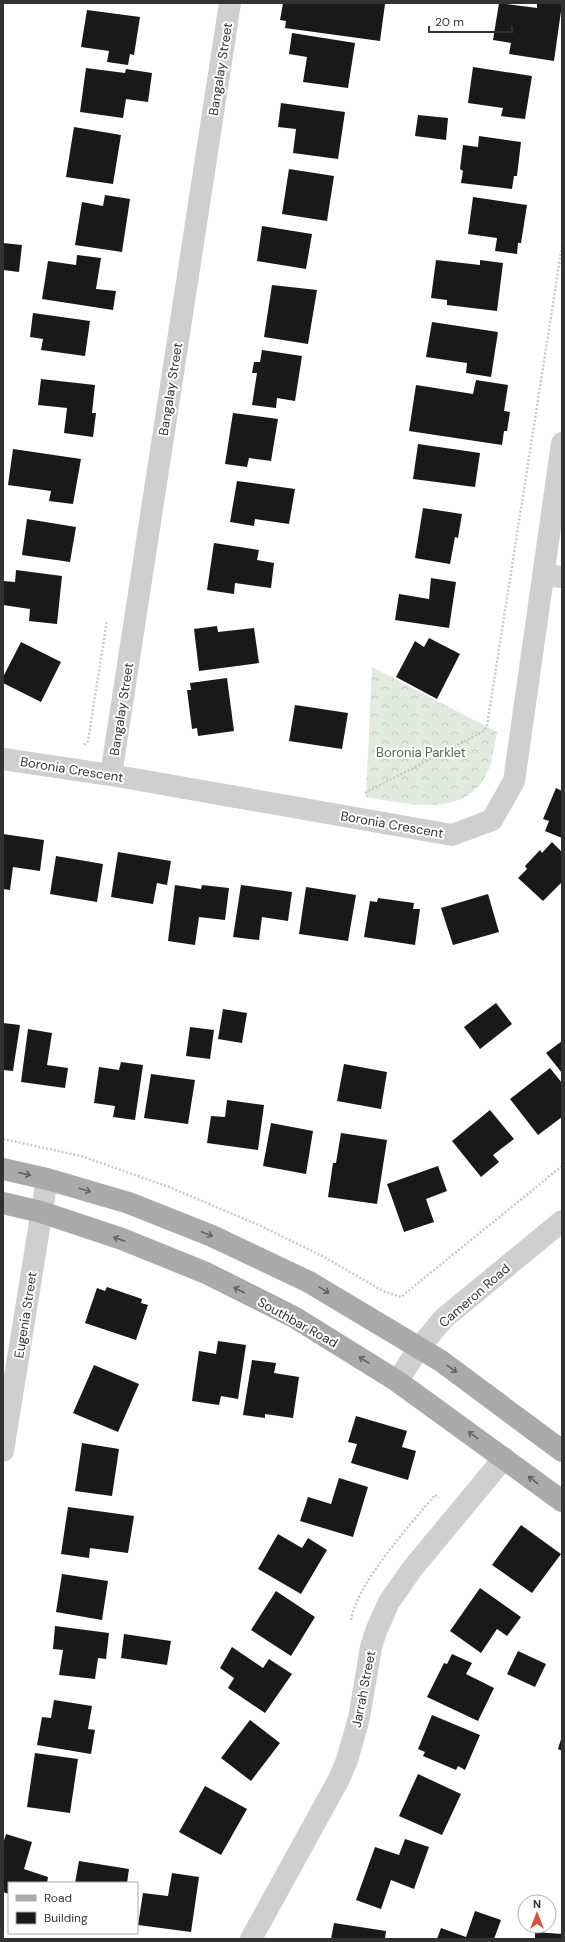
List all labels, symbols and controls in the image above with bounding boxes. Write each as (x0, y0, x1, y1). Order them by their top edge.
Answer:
scale bar (429, 8, 512, 34)
text: 20 m (435, 14, 464, 30)
street label: Bangalay Street (205, 21, 236, 117)
street label: Bangalay Street (155, 341, 186, 437)
street label: Bangalay Street (106, 661, 137, 757)
park label: Boronia Parklet (376, 744, 466, 761)
street label: Boronia Crescent (19, 753, 125, 786)
street label: Boronia Crescent (339, 807, 445, 842)
one-way arrow (18, 1170, 31, 1178)
one-way arrow (78, 1187, 91, 1194)
one-way arrow (200, 1230, 212, 1238)
one-way arrow (114, 1234, 126, 1242)
street label: Cameron Road (435, 1260, 513, 1331)
street label: Eugenia Street (10, 1271, 41, 1359)
one-way arrow (233, 1285, 245, 1293)
one-way arrow (318, 1287, 330, 1295)
street label: Southbar Road (255, 1293, 341, 1351)
one-way arrow (358, 1356, 370, 1364)
one-way arrow (447, 1365, 458, 1373)
one-way arrow (467, 1431, 478, 1439)
one-way arrow (527, 1476, 538, 1484)
street label: Jarrah Street (348, 1649, 379, 1729)
legend (8, 1882, 138, 1934)
text: Road (44, 1890, 72, 1906)
north arrow (517, 1894, 557, 1934)
text: N (533, 1897, 541, 1911)
text: Building (44, 1910, 88, 1926)

